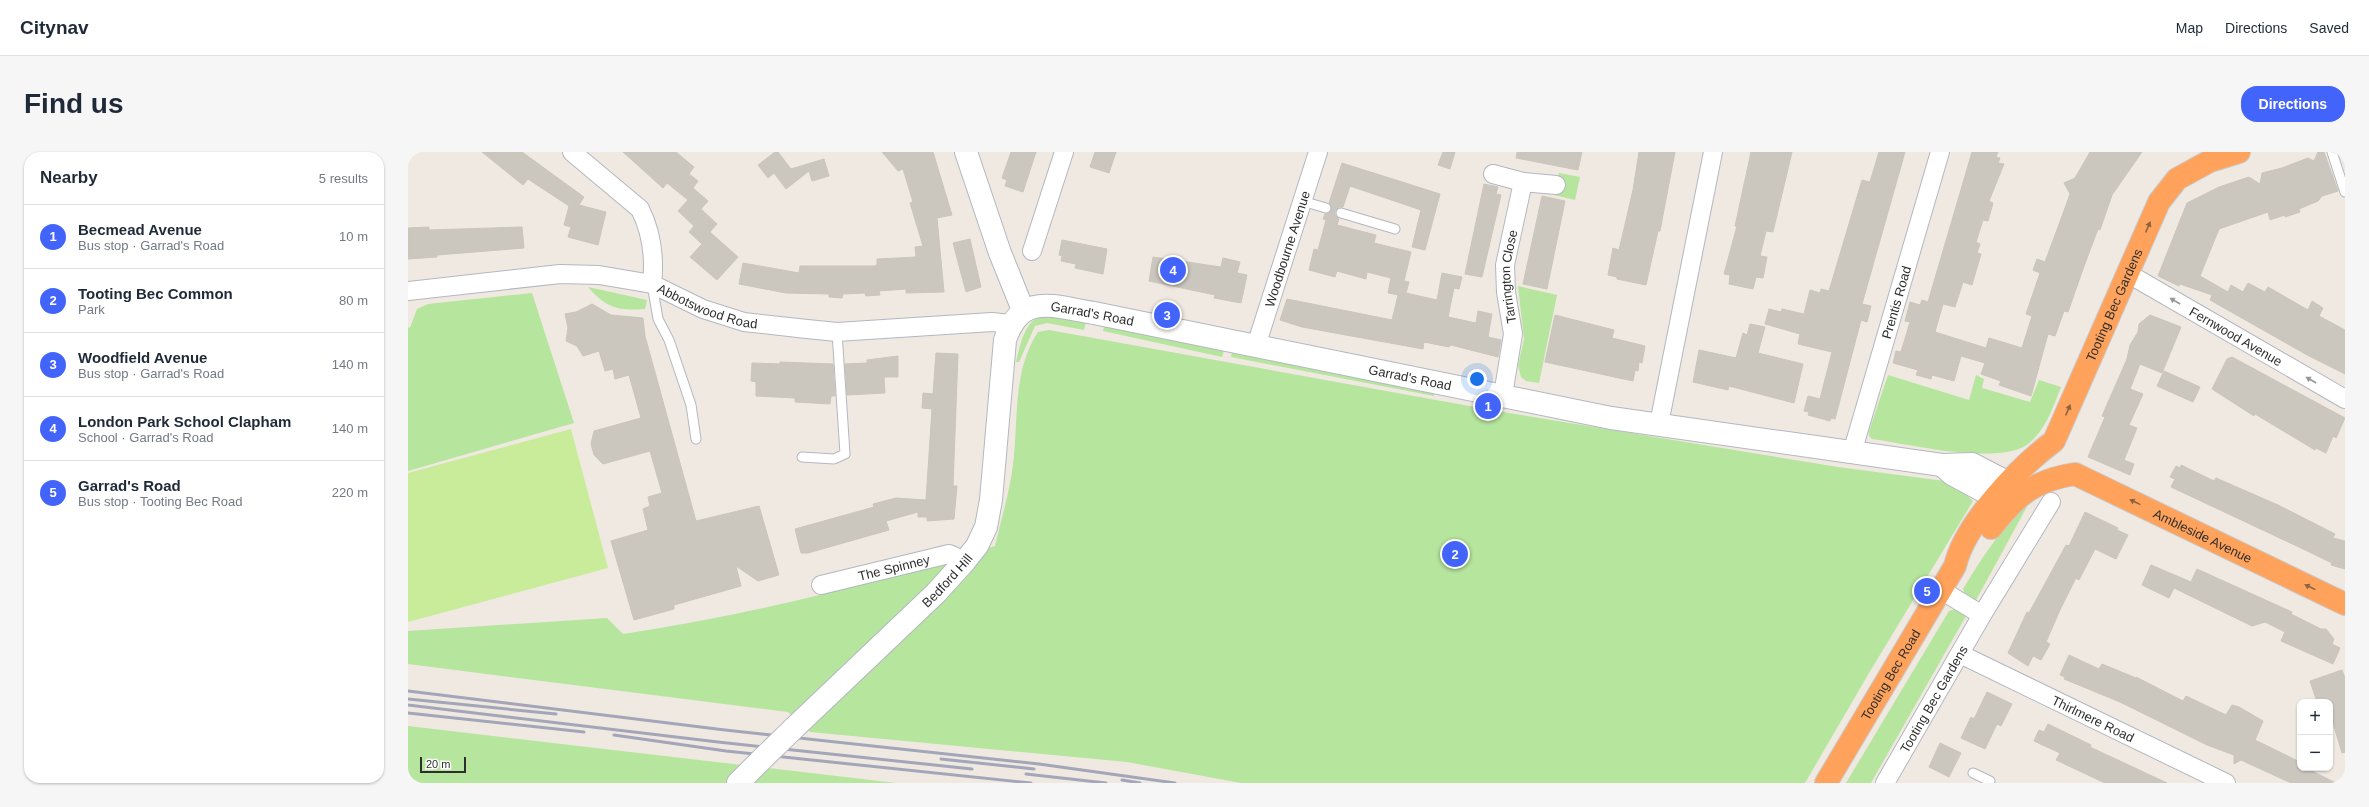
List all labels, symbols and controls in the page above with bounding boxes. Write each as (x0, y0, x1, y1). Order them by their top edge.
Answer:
text: Citynav (20, 17, 89, 38)
text: Map (2176, 20, 2203, 36)
text: Directions (2225, 20, 2287, 36)
text: Saved (2309, 20, 2349, 36)
button: Directions (2241, 86, 2345, 122)
text: Find us (24, 88, 124, 119)
text: Nearby (40, 168, 98, 187)
text: 5 results (319, 171, 368, 186)
street label: Woodbourne Avenue (1262, 189, 1313, 309)
text: Becmead Avenue (78, 221, 202, 238)
one-way arrow (2145, 221, 2151, 232)
street label: Tarrington Close (1498, 228, 1520, 324)
text: 1 (49, 229, 57, 244)
text: 10 m (339, 229, 368, 244)
text: Bus stop · Garrad's Road (78, 238, 224, 253)
street label: Tooting Bec Gardens (2083, 246, 2146, 364)
pin: 4 (1160, 255, 1186, 285)
street label: Prentis Road (1879, 264, 1914, 341)
street label: Abbotswood Road (655, 281, 758, 331)
text: Tooting Bec Common (78, 285, 233, 302)
text: 2 (49, 293, 57, 308)
text: 80 m (339, 293, 368, 308)
one-way arrow (2169, 297, 2180, 304)
street label: Garrad's Road (1050, 299, 1135, 329)
pin: 3 (1154, 300, 1180, 330)
text: Park (78, 302, 105, 317)
street label: Fernwood Avenue (2187, 304, 2285, 369)
text: Woodfield Avenue (78, 349, 207, 366)
text: 3 (49, 357, 57, 372)
text: 140 m (332, 357, 368, 372)
street label: Garrad's Road (1367, 362, 1453, 393)
text: Bus stop · Garrad's Road (78, 366, 224, 381)
your location (1467, 369, 1487, 389)
one-way arrow (2305, 376, 2317, 383)
pin: 1 (1475, 391, 1501, 421)
one-way arrow (2065, 404, 2071, 415)
text: London Park School Clapham (78, 413, 291, 430)
text: 4 (49, 421, 57, 436)
text: 140 m (332, 421, 368, 436)
text: School · Garrad's Road (78, 430, 213, 445)
text: Garrad's Road (78, 477, 181, 494)
text: 5 (49, 485, 57, 500)
text: 220 m (332, 485, 368, 500)
text: Bus stop · Tooting Bec Road (78, 494, 243, 509)
one-way arrow (2129, 499, 2141, 505)
street label: Ambleside Avenue (2151, 506, 2254, 566)
pin: 2 (1442, 539, 1468, 569)
street label: Bedford Hill (919, 551, 976, 610)
street label: The Spinney (857, 552, 932, 584)
pin: 5 (1914, 576, 1940, 606)
one-way arrow (2304, 584, 2316, 590)
street label: Tooting Bec Road (1858, 627, 1924, 723)
street label: Tooting Bec Gardens (1897, 642, 1971, 756)
street label: Thirlmere Road (2049, 693, 2137, 745)
map controls (2297, 699, 2333, 771)
button: + (2297, 699, 2333, 735)
button: − (2297, 735, 2333, 771)
scale bar (420, 755, 466, 774)
text: 20 m (426, 758, 450, 770)

